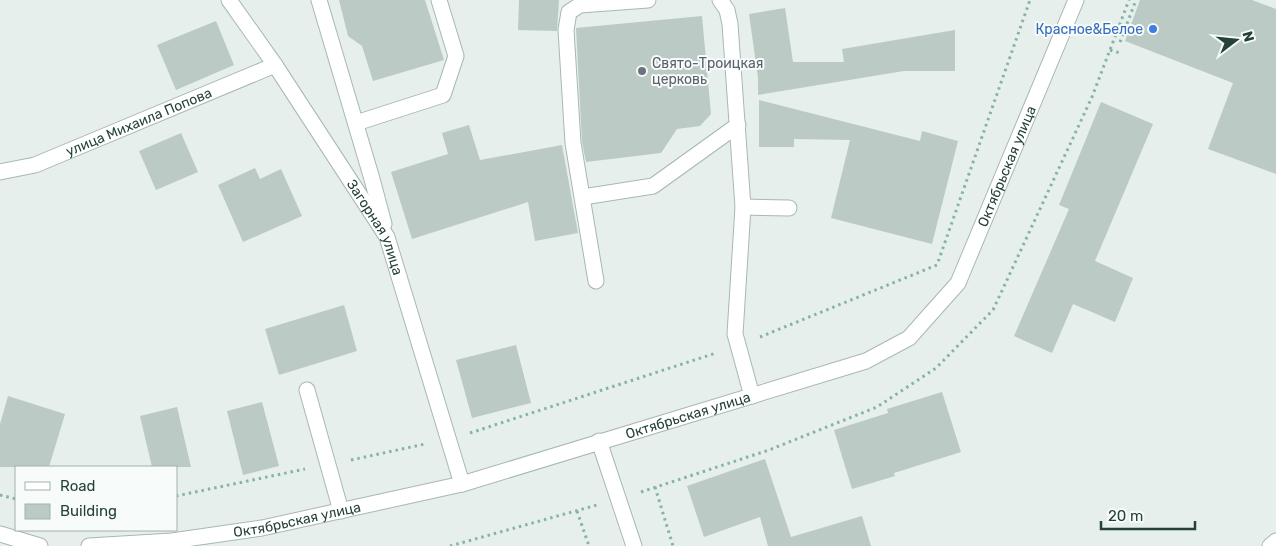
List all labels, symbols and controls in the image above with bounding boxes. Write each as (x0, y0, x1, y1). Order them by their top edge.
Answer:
north arrow (1211, 15, 1261, 65)
place label: Красное&Белое (1035, 21, 1143, 38)
marker: Красное&Белое (1147, 23, 1159, 35)
text: N (1238, 29, 1258, 44)
place label: Свято-Троицкая церковь (652, 55, 763, 88)
marker: Свято-Троицкая церковь (636, 65, 648, 77)
street label: улица Михаила Попова (63, 84, 214, 160)
street label: Октябрьская улица (974, 103, 1039, 229)
street label: Загорная улица (343, 176, 407, 277)
street label: Октябрьская улица (623, 388, 752, 442)
legend (15, 466, 178, 531)
text: Road (60, 477, 96, 495)
street label: Октябрьская улица (232, 498, 362, 541)
scale bar (1101, 498, 1195, 530)
text: Building (60, 502, 117, 520)
text: 20 m (1108, 507, 1143, 525)

